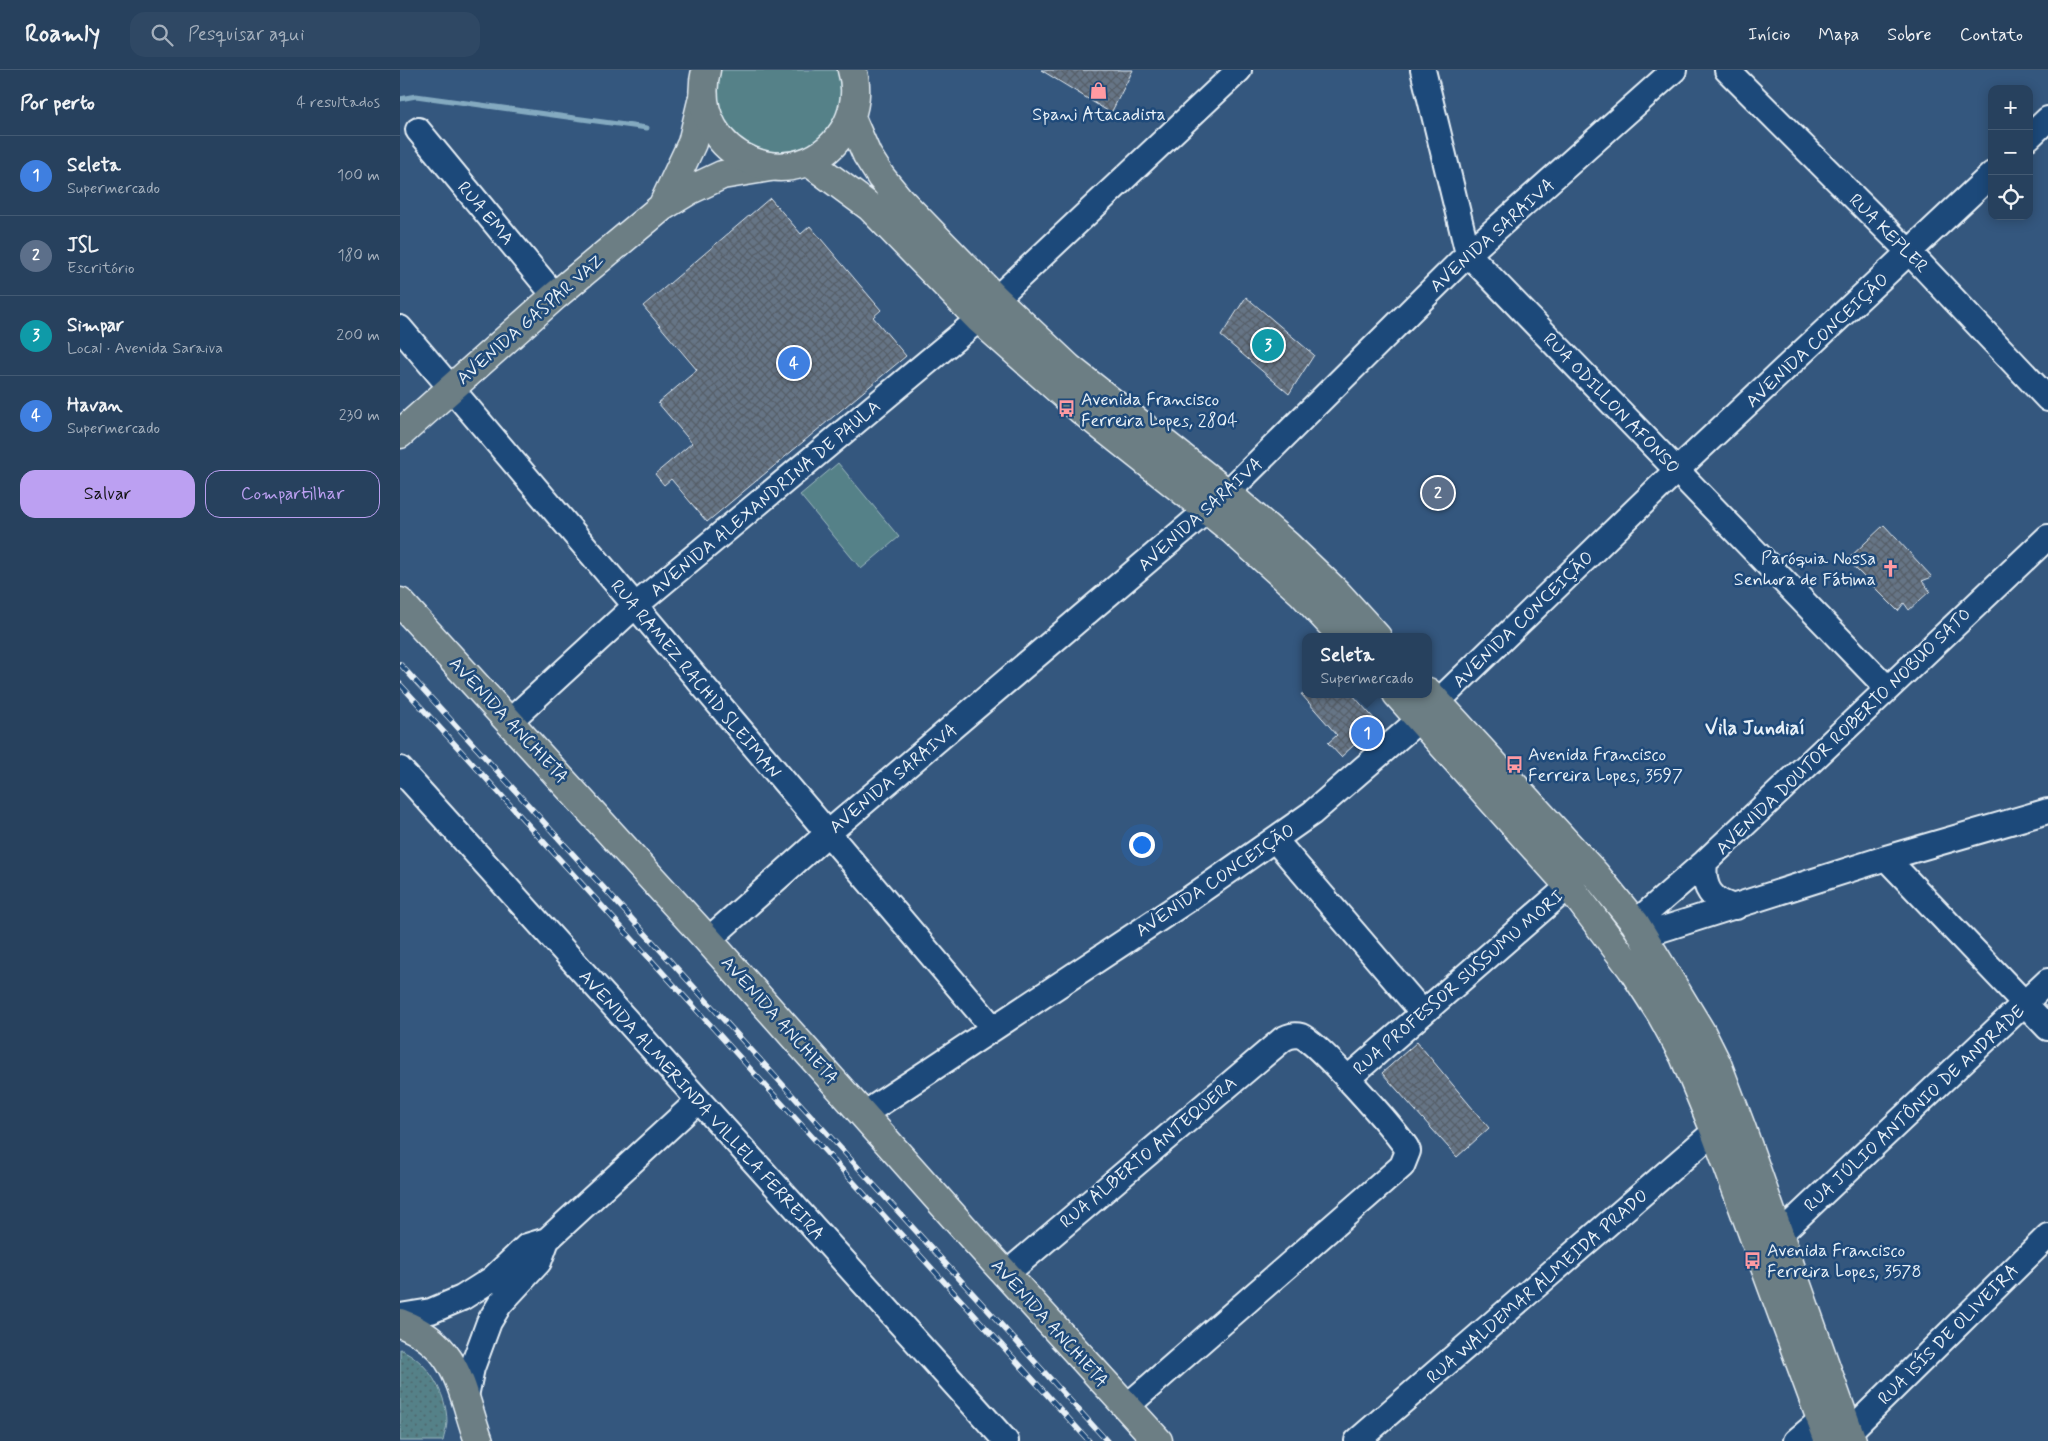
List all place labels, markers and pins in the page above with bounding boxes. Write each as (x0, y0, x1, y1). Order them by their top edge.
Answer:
shop icon: Spani Atacadista (1089, 81, 1109, 101)
place label: Spani Atacadista (1032, 103, 1166, 127)
pin: 3 (1252, 326, 1284, 364)
pin: 4 (778, 344, 810, 382)
place label: Avenida Francisco Ferreira Lopes, 2804 (1081, 388, 1238, 433)
bus stop icon: Avenida Francisco Ferreira Lopes, 2804 (1057, 399, 1077, 419)
pin: 2 (1422, 474, 1454, 512)
place label: Paróquia Nossa Senhora de Fátima (1734, 547, 1876, 592)
church icon: Paróquia Nossa Senhora de Fátima (1880, 558, 1900, 578)
pin: 1 (1351, 714, 1383, 752)
place label: Avenida Francisco Ferreira Lopes, 3597 (1528, 743, 1683, 788)
bus stop icon: Avenida Francisco Ferreira Lopes, 3597 (1504, 754, 1524, 774)
place label: Avenida Francisco Ferreira Lopes, 3578 (1767, 1239, 1922, 1284)
bus stop icon: Avenida Francisco Ferreira Lopes, 3578 (1743, 1250, 1763, 1270)

